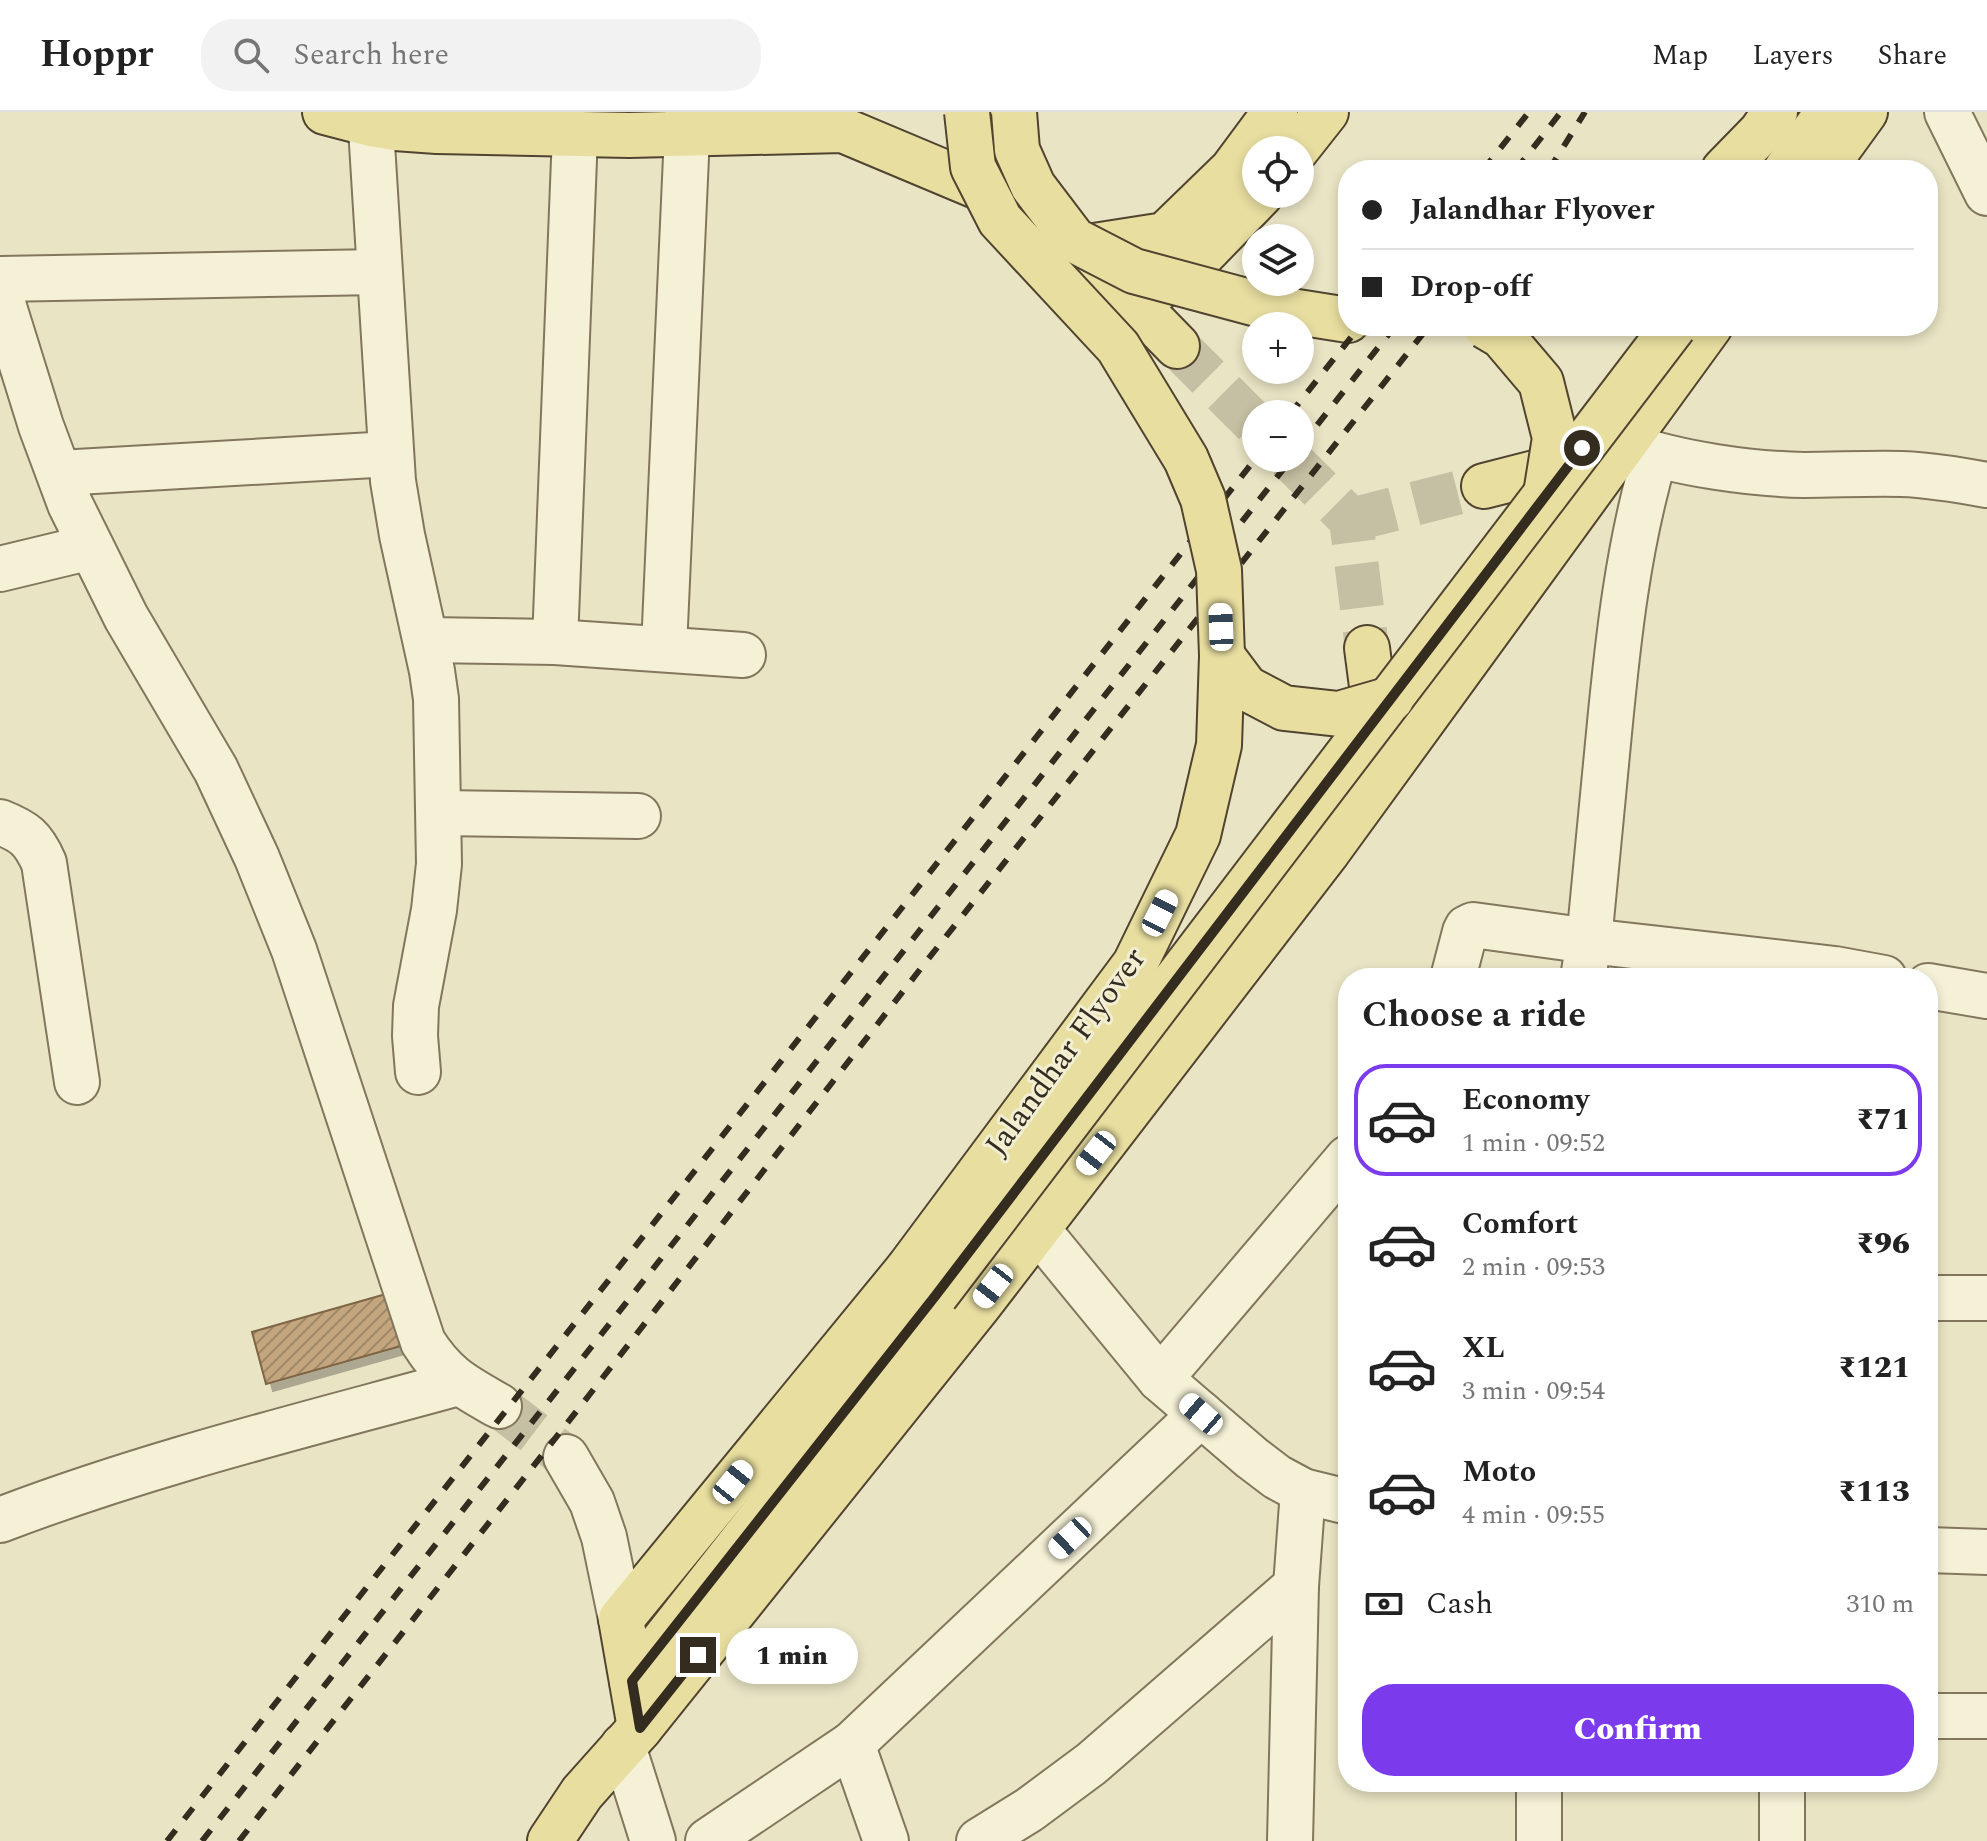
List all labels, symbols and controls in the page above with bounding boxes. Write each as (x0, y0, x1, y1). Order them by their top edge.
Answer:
search box (201, 19, 761, 91)
text: Hoppr (40, 26, 153, 84)
text: Search here (293, 32, 449, 78)
icon: search (229, 33, 273, 77)
text: Map (1652, 34, 1708, 77)
text: Layers (1752, 34, 1834, 77)
text: Share (1878, 34, 1947, 77)
map controls (1242, 136, 1314, 472)
button: locate (1242, 136, 1314, 208)
text: Jalandhar Flyover (1410, 187, 1655, 233)
button: layers (1242, 224, 1314, 296)
text: Drop-off (1410, 264, 1531, 310)
button: + (1242, 312, 1314, 384)
button: − (1242, 400, 1314, 472)
route start (1564, 430, 1600, 466)
car (1208, 603, 1234, 651)
car (1138, 886, 1182, 940)
street label: Jalandhar Flyover (973, 937, 1159, 1167)
text: Choose a ride (1362, 988, 1586, 1043)
text: Economy (1462, 1077, 1589, 1123)
icon: car (1366, 1084, 1438, 1156)
text: ₹71 (1856, 1097, 1910, 1143)
text: 1 min · 09:52 (1462, 1123, 1605, 1163)
car (1072, 1127, 1120, 1179)
text: Comfort (1462, 1201, 1578, 1247)
icon: car (1366, 1208, 1438, 1280)
text: ₹96 (1856, 1221, 1910, 1267)
text: 2 min · 09:53 (1462, 1247, 1605, 1287)
car (969, 1260, 1017, 1312)
text: XL (1462, 1325, 1505, 1371)
icon: car (1366, 1332, 1438, 1404)
text: ₹121 (1838, 1345, 1910, 1391)
text: 3 min · 09:54 (1462, 1371, 1605, 1411)
car (1175, 1389, 1227, 1439)
text: Moto (1462, 1449, 1536, 1495)
car (709, 1456, 757, 1508)
icon: car (1366, 1456, 1438, 1528)
text: ₹113 (1838, 1469, 1910, 1515)
text: 4 min · 09:55 (1462, 1495, 1605, 1535)
car (1044, 1513, 1096, 1563)
text: Cash (1426, 1581, 1493, 1627)
icon: cash (1362, 1582, 1406, 1626)
text: 310 m (1846, 1584, 1914, 1624)
callout: 1 min (726, 1627, 858, 1683)
text: 1 min (756, 1636, 828, 1676)
route end (680, 1637, 716, 1673)
button: Confirm (1362, 1684, 1914, 1776)

